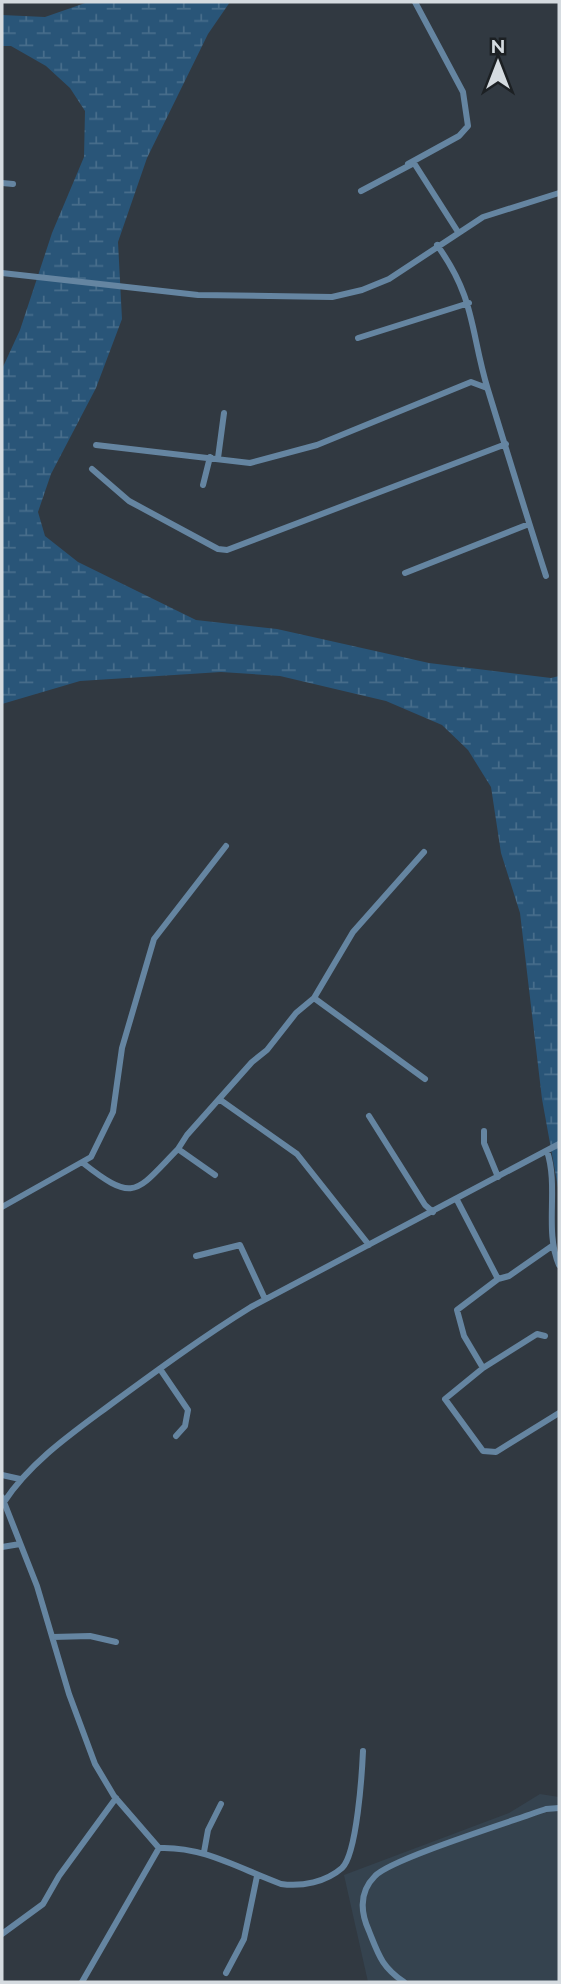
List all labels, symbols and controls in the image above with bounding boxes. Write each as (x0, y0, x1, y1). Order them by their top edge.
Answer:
north arrow (463, 28, 533, 98)
text: N (491, 35, 505, 57)

